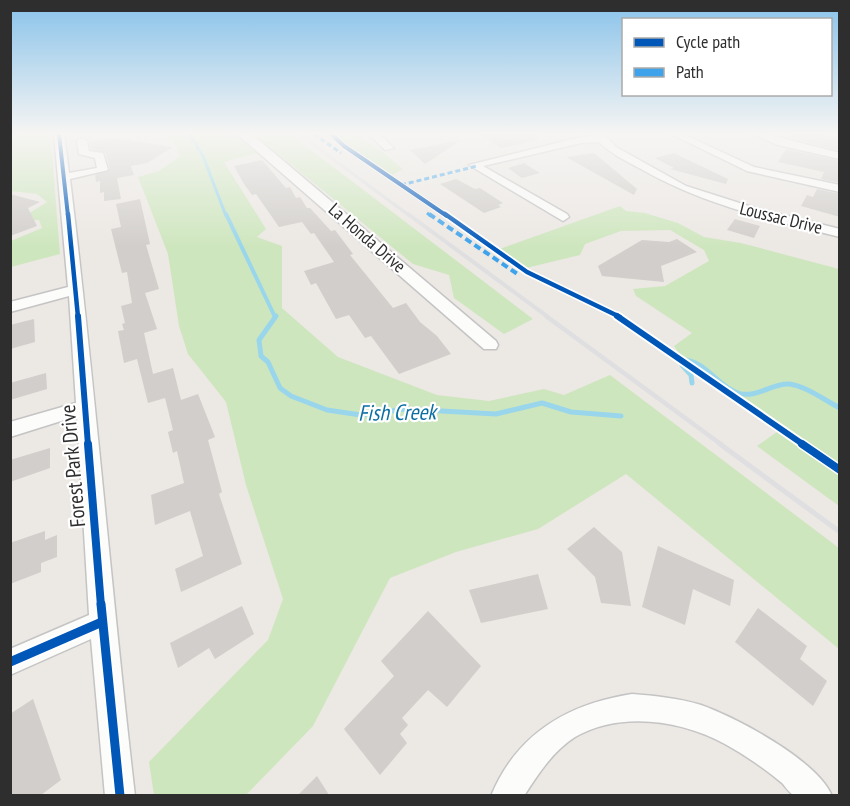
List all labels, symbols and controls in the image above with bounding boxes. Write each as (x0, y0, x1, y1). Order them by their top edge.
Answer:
legend (622, 18, 832, 96)
text: Cycle path (676, 30, 740, 53)
text: Path (676, 60, 704, 83)
street label: Loussac Drive (737, 196, 825, 239)
street label: La Honda Drive (324, 198, 411, 277)
water label: Fish Creek (358, 397, 439, 427)
street label: Forest Park Drive (54, 404, 91, 528)

